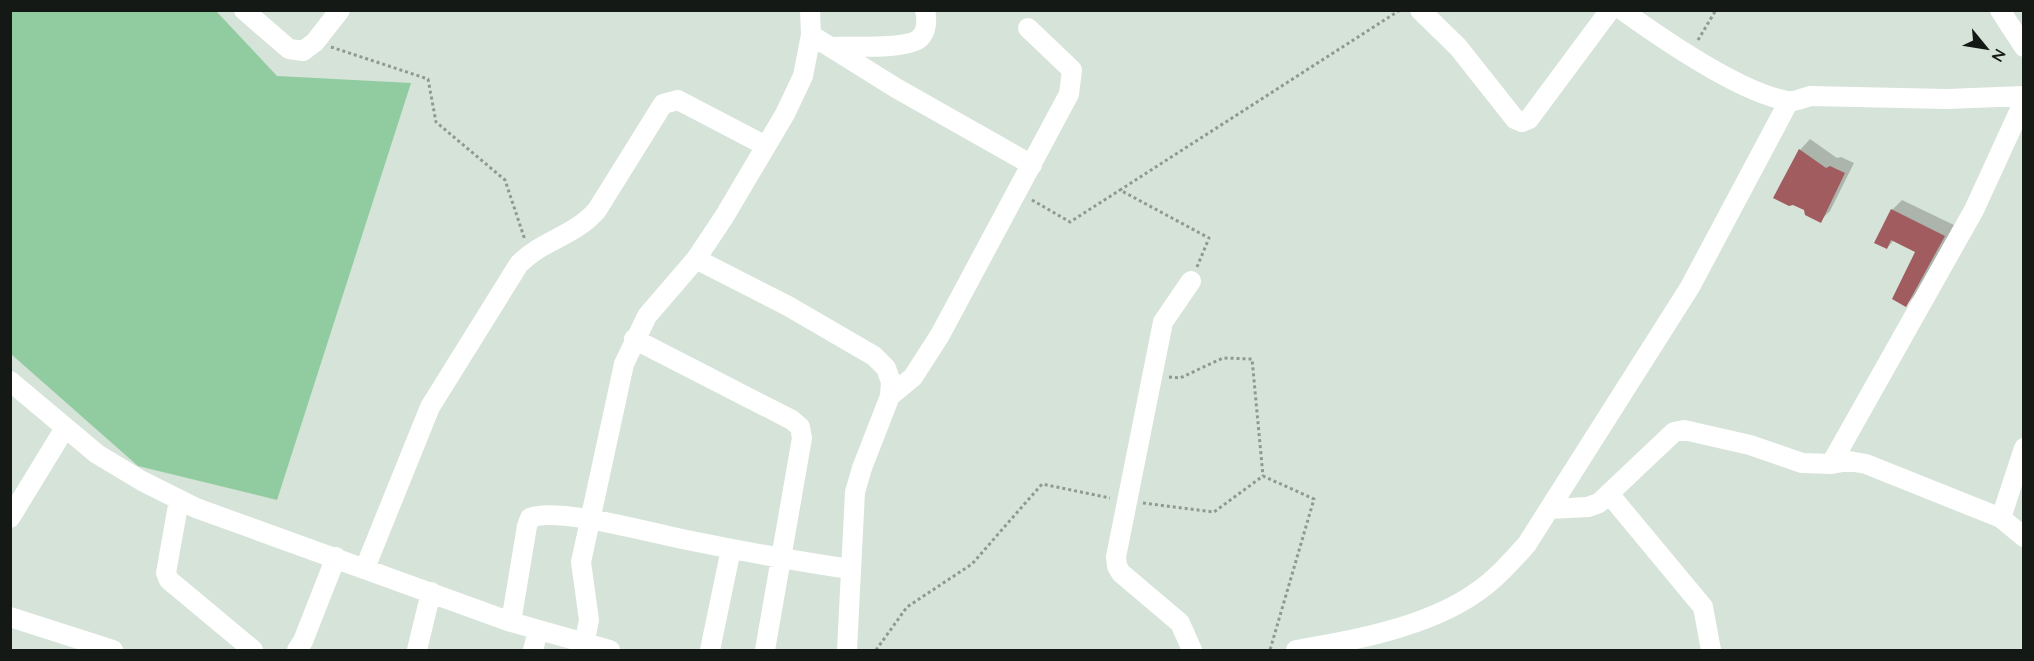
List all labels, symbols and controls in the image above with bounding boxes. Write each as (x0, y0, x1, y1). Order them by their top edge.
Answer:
north arrow (1956, 18, 2016, 78)
text: N (1987, 45, 2011, 66)

